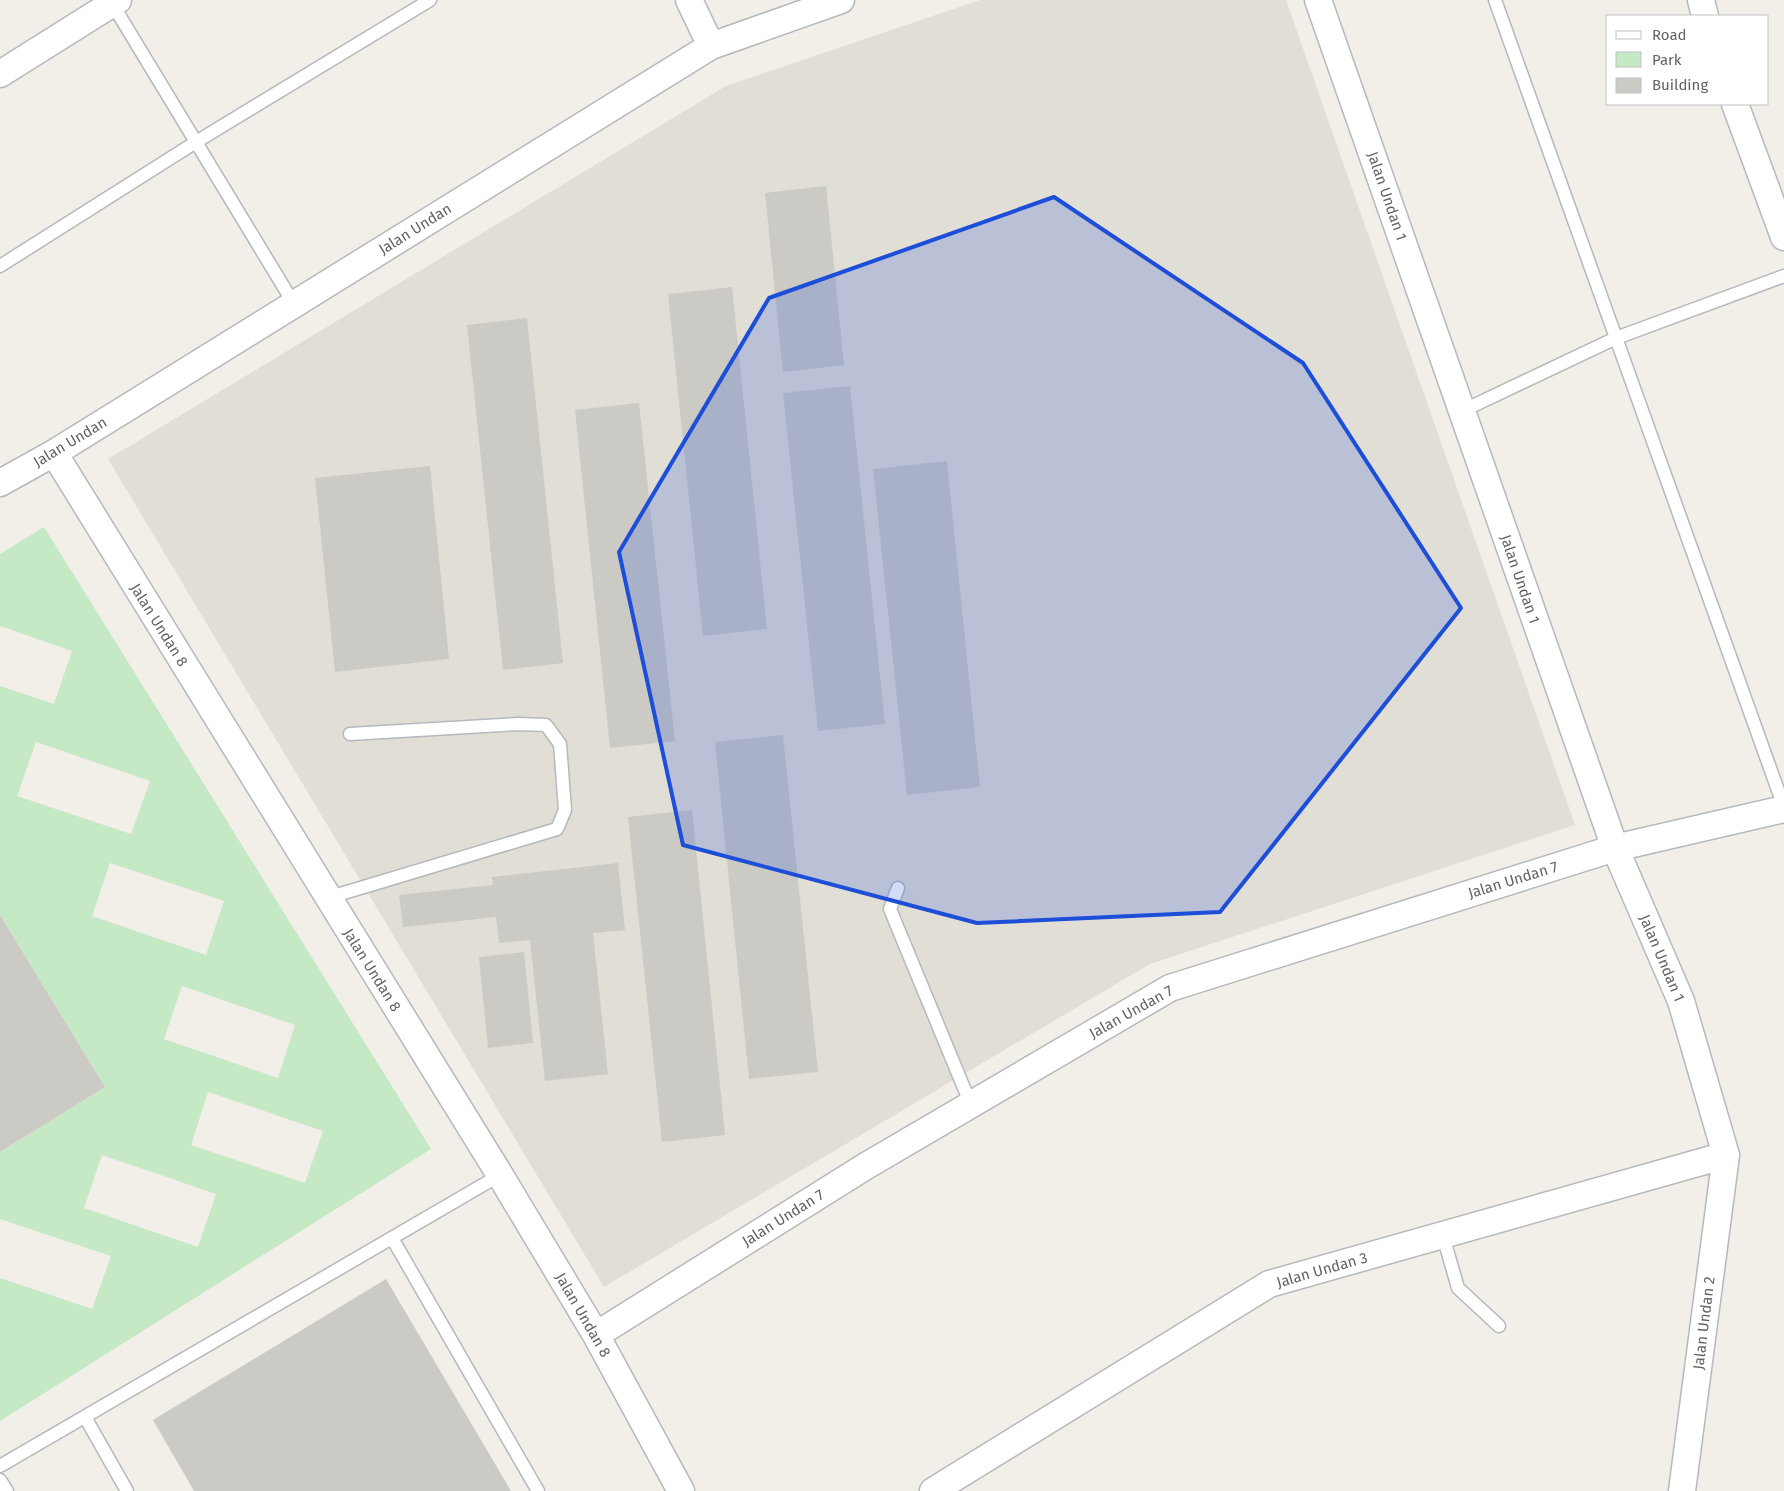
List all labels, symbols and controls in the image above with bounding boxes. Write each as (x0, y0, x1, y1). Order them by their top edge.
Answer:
legend (1606, 15, 1769, 105)
text: Road (1652, 26, 1687, 44)
text: Park (1652, 51, 1682, 69)
text: Building (1652, 76, 1708, 94)
street label: Jalan Undan 1 (1363, 149, 1411, 243)
street label: Jalan Undan (375, 200, 455, 258)
street label: Jalan Undan (30, 413, 110, 471)
street label: Jalan Undan 1 (1496, 532, 1544, 626)
street label: Jalan Undan 8 (126, 580, 192, 670)
street label: Jalan Undan 7 (1466, 858, 1560, 902)
street label: Jalan Undan 1 (1636, 912, 1688, 1004)
street label: Jalan Undan 8 (339, 925, 405, 1015)
street label: Jalan Undan 7 (1086, 981, 1176, 1042)
street label: Jalan Undan 7 (739, 1186, 828, 1250)
street label: Jalan Undan 3 (1274, 1248, 1370, 1292)
street label: Jalan Undan 8 (552, 1269, 614, 1361)
street label: Jalan Undan 2 (1689, 1275, 1719, 1371)

